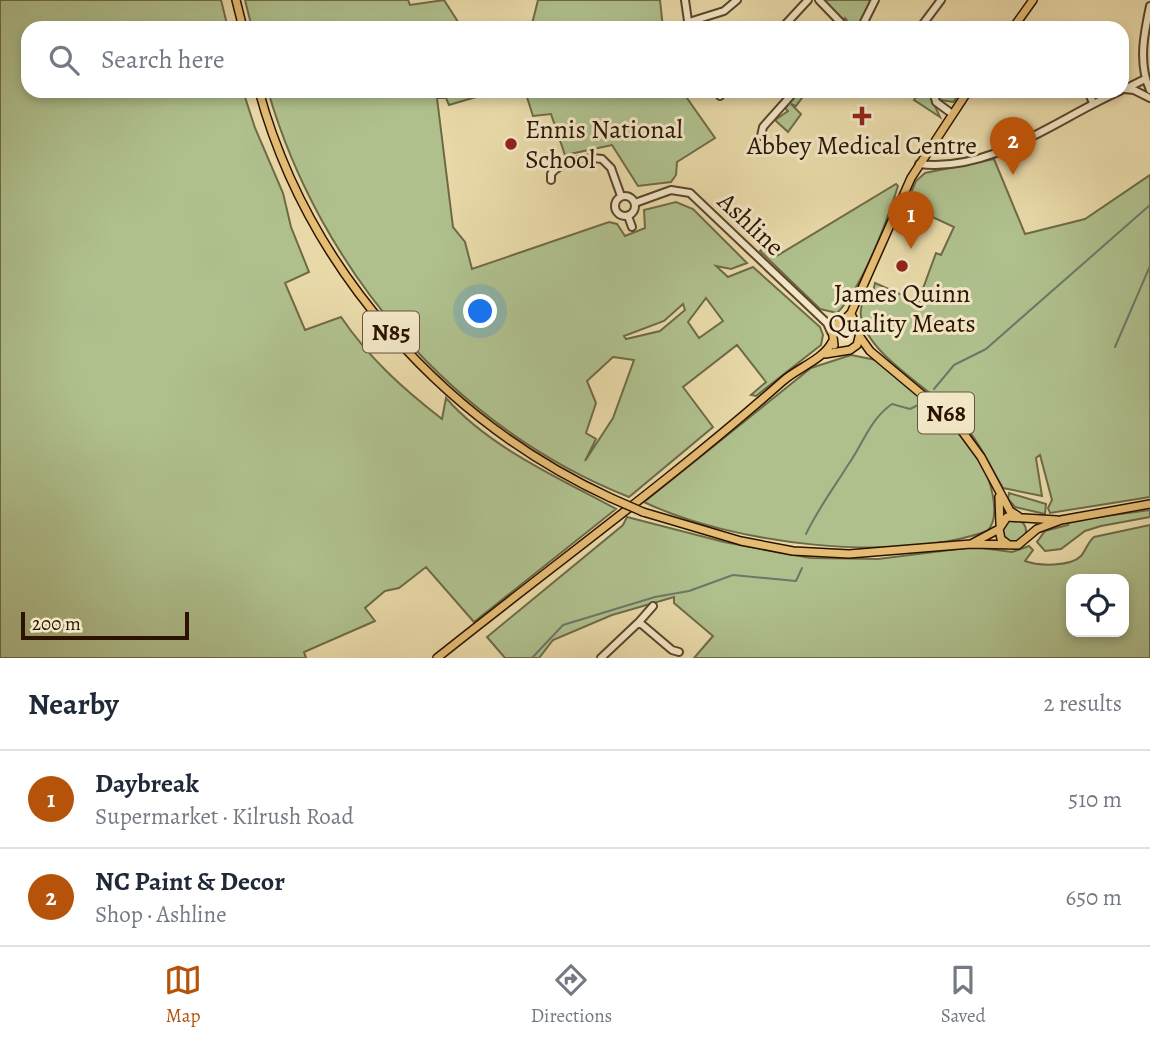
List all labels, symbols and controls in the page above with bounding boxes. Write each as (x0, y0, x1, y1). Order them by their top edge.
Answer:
search box (21, 21, 1129, 98)
icon: search (45, 41, 83, 79)
text: Search here (101, 42, 225, 77)
marker: Abbey Medical Centre (852, 106, 872, 126)
place label: Ennis National School (525, 112, 683, 177)
pin: 2 (990, 117, 1036, 175)
place label: Abbey Medical Centre (746, 128, 977, 163)
marker: Ennis National School (503, 136, 519, 152)
street label: Ashline (709, 184, 792, 264)
pin: 1 (888, 191, 934, 249)
marker: James Quinn Quality Meats (894, 258, 910, 274)
place label: James Quinn Quality Meats (828, 276, 976, 341)
your location (463, 294, 497, 328)
road number: N85 (363, 312, 419, 352)
road number: N68 (918, 392, 974, 434)
map controls (1066, 574, 1129, 637)
button: locate (1066, 574, 1129, 637)
scale bar (21, 609, 189, 641)
text: 200 m (32, 611, 81, 637)
text: Nearby (28, 684, 119, 724)
text: 2 results (1044, 688, 1122, 719)
text: Daybreak (95, 766, 199, 801)
text: 1 (47, 784, 55, 815)
text: 510 m (1068, 784, 1122, 815)
text: Supermarket · Kilrush Road (95, 801, 354, 832)
text: NC Paint & Decor (95, 864, 285, 899)
text: 2 (45, 882, 57, 913)
text: 650 m (1066, 882, 1122, 913)
text: Shop · Ashline (95, 899, 226, 930)
tab: Map (164, 961, 202, 1029)
tab: Directions (531, 961, 612, 1029)
tab: Saved (941, 961, 986, 1029)

